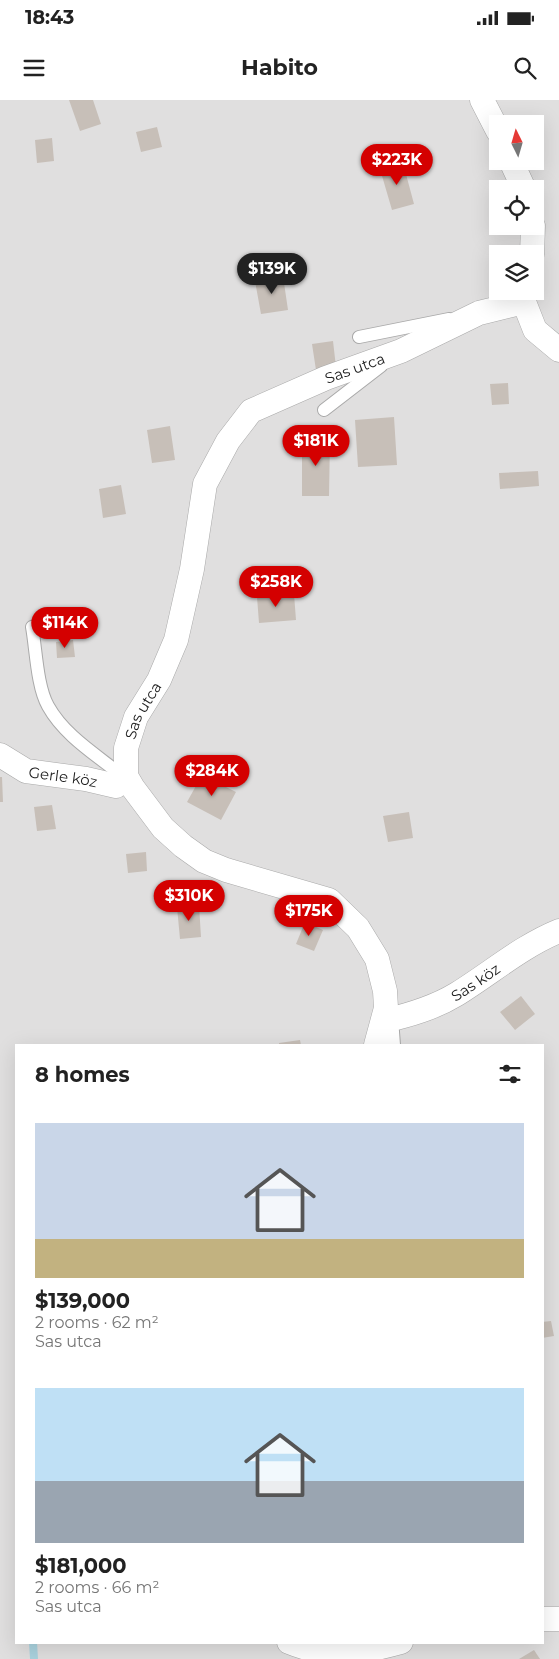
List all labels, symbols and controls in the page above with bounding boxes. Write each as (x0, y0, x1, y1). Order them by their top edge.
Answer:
text: 18:43 (25, 6, 74, 29)
icon: menu (20, 54, 48, 82)
text: Habito (241, 54, 318, 81)
icon: search (511, 54, 539, 82)
north arrow (489, 115, 544, 170)
map controls (489, 115, 544, 300)
pin: $223K (362, 144, 432, 186)
text: $223K (372, 150, 422, 169)
button: locate (489, 180, 544, 235)
button: layers (489, 245, 544, 300)
pin: $139K (237, 252, 307, 295)
text: $139K (248, 259, 296, 278)
street label: Sas utca (322, 348, 387, 387)
pin: $181K (281, 424, 351, 467)
text: $181K (294, 431, 339, 450)
pin: $258K (241, 566, 311, 608)
text: $258K (250, 572, 302, 591)
pin: $114K (30, 606, 100, 649)
text: $114K (42, 613, 88, 632)
street label: Sas utca (120, 678, 165, 741)
pin: $284K (177, 754, 247, 797)
text: $284K (185, 761, 239, 780)
street label: Gerle köz (28, 762, 100, 791)
pin: $310K (154, 880, 224, 922)
text: $310K (165, 886, 213, 905)
pin: $175K (274, 894, 344, 937)
text: $175K (285, 901, 333, 920)
street label: Sas köz (447, 958, 504, 1005)
icon: filters (496, 1060, 524, 1088)
text: 8 homes (35, 1062, 130, 1087)
icon: home (235, 1155, 325, 1245)
text: $139,000 (35, 1288, 130, 1313)
text: 2 rooms · 62 m² (35, 1313, 159, 1332)
text: Sas utca (35, 1332, 102, 1351)
icon: home (235, 1420, 325, 1510)
text: $181,000 (35, 1553, 127, 1578)
text: 2 rooms · 66 m² (35, 1578, 159, 1597)
text: Sas utca (35, 1597, 102, 1616)

